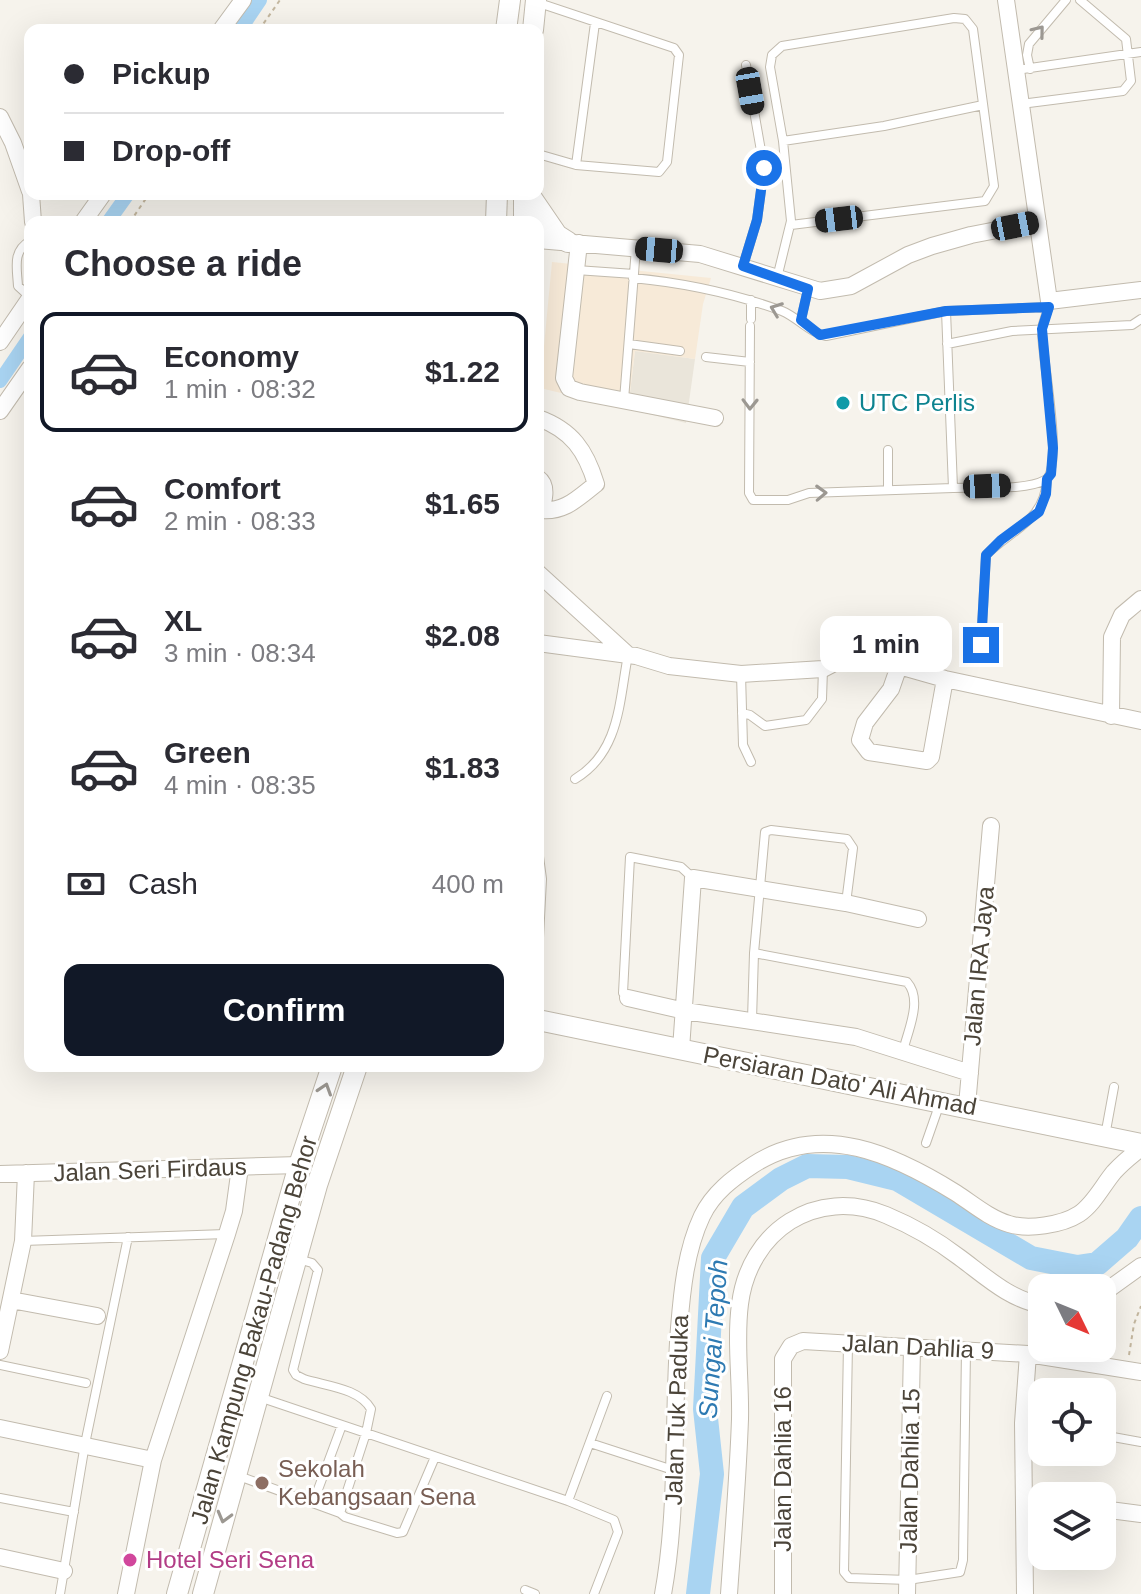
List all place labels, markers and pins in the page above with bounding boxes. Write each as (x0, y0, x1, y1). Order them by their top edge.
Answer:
place label: UTC Perlis (859, 389, 975, 416)
marker: UTC Perlis (834, 394, 852, 412)
place label: Sekolah Kebangsaan Sena (278, 1455, 476, 1510)
marker: Sekolah Kebangsaan Sena (253, 1474, 271, 1492)
place label: Hotel Seri Sena (146, 1546, 315, 1573)
marker: Hotel Seri Sena (121, 1551, 139, 1569)

